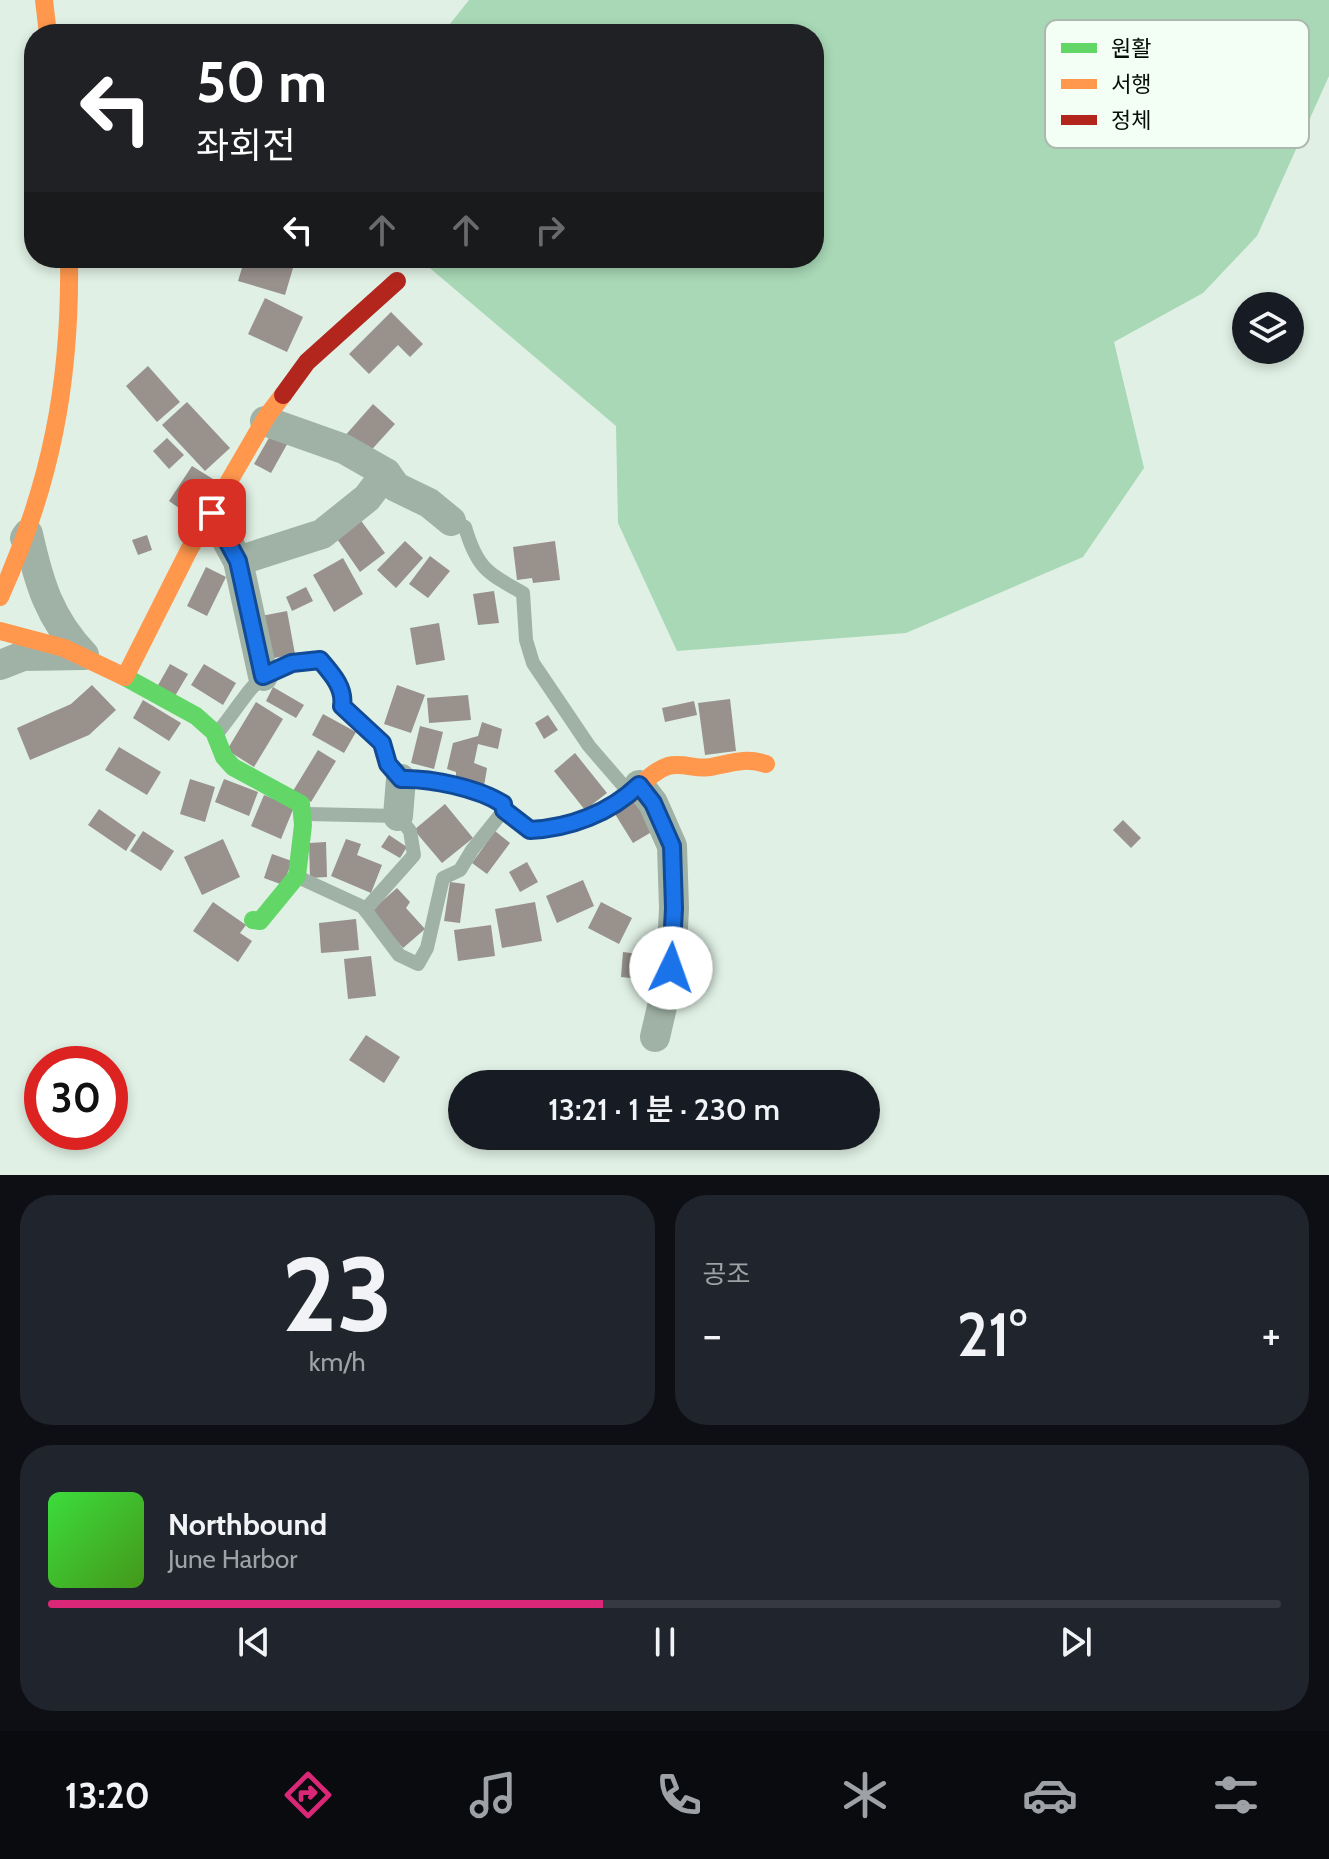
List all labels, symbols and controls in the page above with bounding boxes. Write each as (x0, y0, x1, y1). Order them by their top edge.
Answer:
legend (1045, 20, 1309, 148)
text: 원활 (1111, 35, 1151, 62)
text: 50 m (196, 48, 327, 116)
icon: left (64, 56, 168, 160)
text: 서행 (1111, 71, 1151, 98)
text: 정체 (1111, 107, 1151, 134)
text: 좌회전 (196, 123, 295, 167)
icon: left (276, 208, 320, 252)
icon: ahead (360, 208, 404, 252)
icon: ahead (444, 208, 488, 252)
icon: right (528, 208, 572, 252)
map controls (1232, 292, 1304, 364)
button: layers (1232, 292, 1304, 364)
pin (178, 479, 246, 547)
icon: arrive (190, 491, 234, 535)
position arrow (629, 926, 713, 1010)
speed limit sign: 30 (24, 1046, 128, 1150)
text: 13:21 · 1 분 · 230 m (548, 1091, 780, 1128)
text: 23 (282, 1231, 393, 1357)
text: 공조 (703, 1258, 750, 1290)
text: 21° (957, 1298, 1027, 1371)
text: − (703, 1308, 722, 1361)
text: + (1262, 1308, 1281, 1361)
text: km/h (309, 1346, 366, 1378)
text: Northbound (168, 1506, 327, 1543)
text: June Harbor (168, 1543, 297, 1575)
icon: previous (232, 1620, 276, 1664)
icon: pause (643, 1620, 687, 1664)
icon: next (1054, 1620, 1098, 1664)
icon: directions (280, 1767, 336, 1823)
icon: music (465, 1767, 521, 1823)
icon: phone (651, 1767, 707, 1823)
icon: climate (837, 1767, 893, 1823)
icon: car (1022, 1767, 1078, 1823)
icon: filters (1208, 1767, 1264, 1823)
text: 13:20 (65, 1773, 150, 1817)

